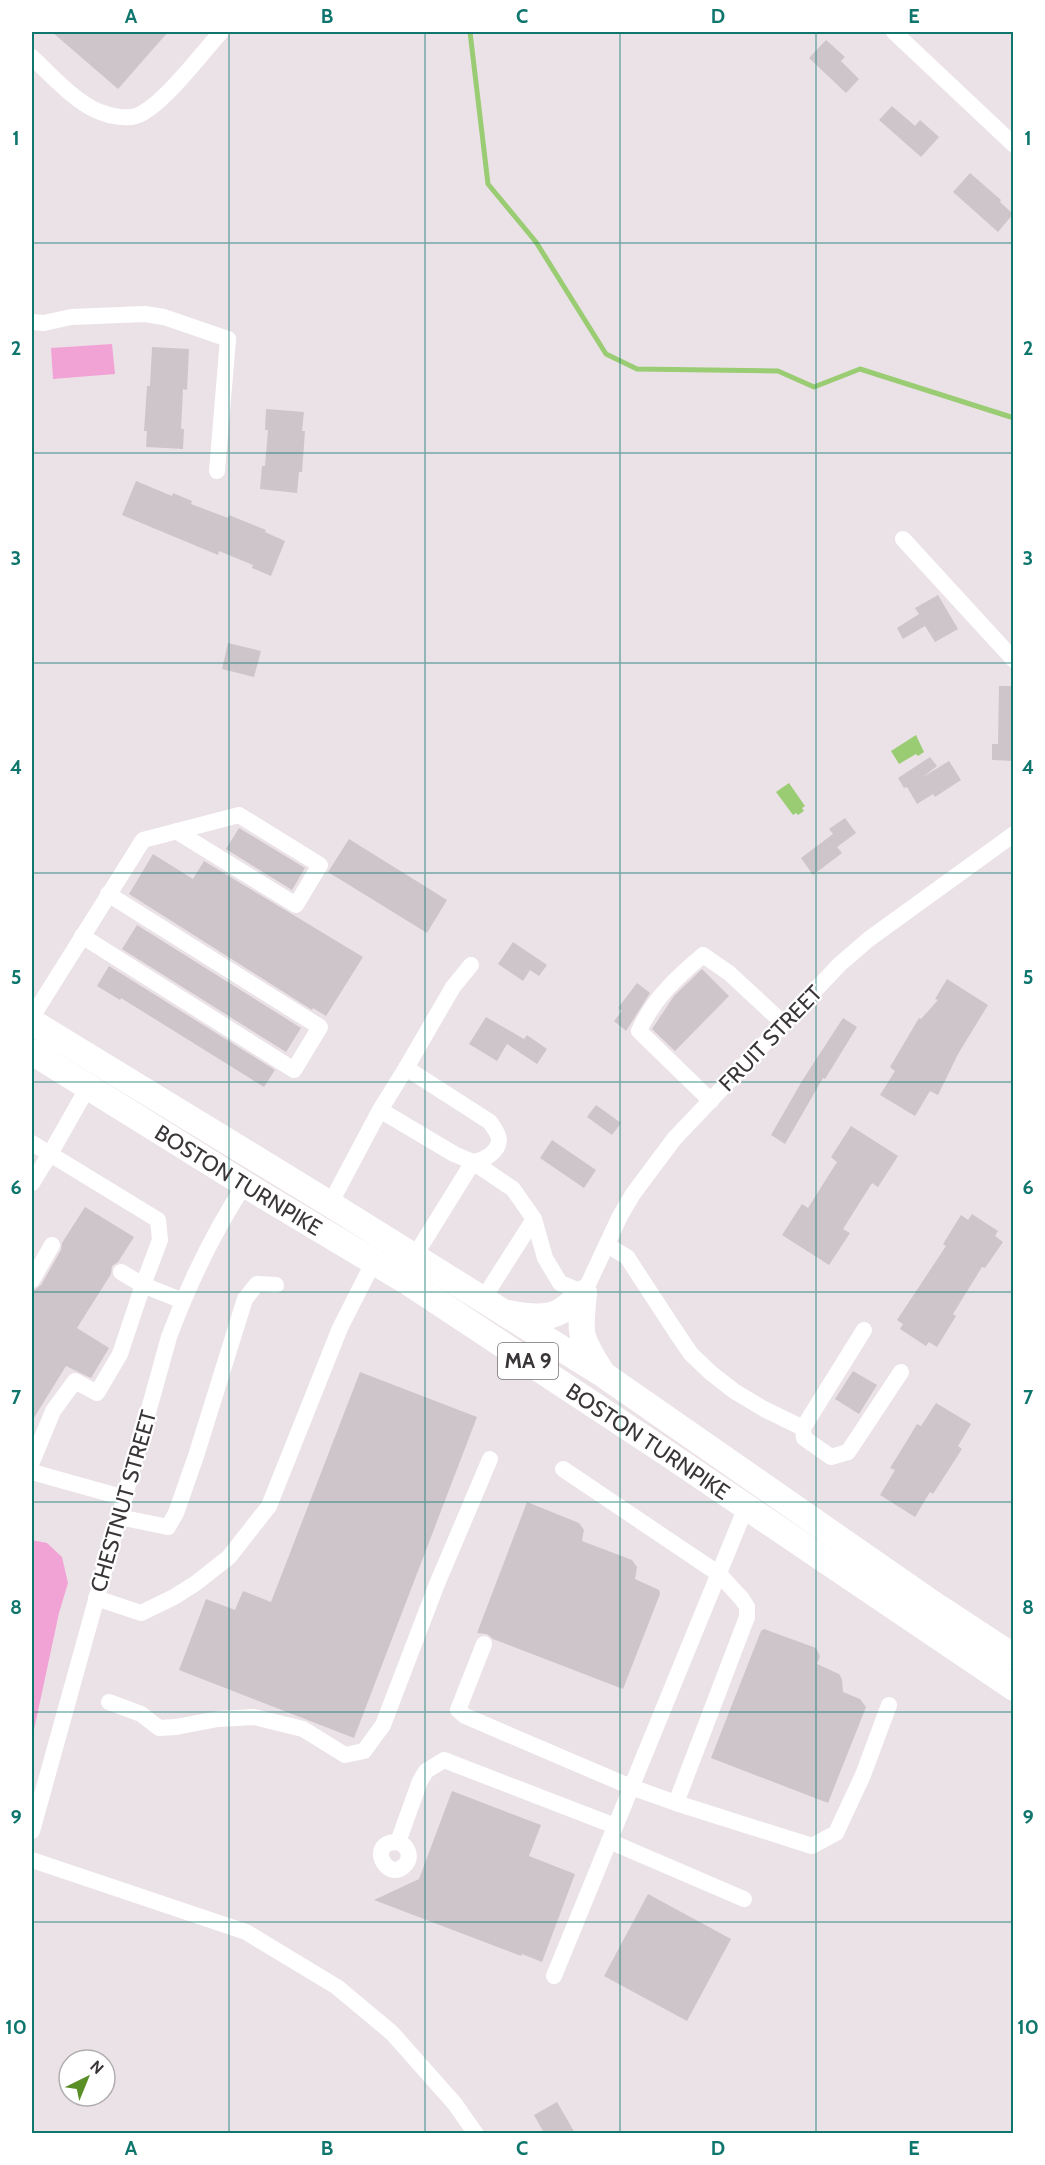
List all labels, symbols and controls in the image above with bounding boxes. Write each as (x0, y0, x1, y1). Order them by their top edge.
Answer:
text: A (125, 4, 138, 28)
text: B (321, 4, 333, 28)
text: C (516, 4, 528, 28)
text: D (711, 4, 725, 28)
text: E (908, 4, 920, 28)
text: 1 (12, 126, 20, 150)
text: 1 (1024, 126, 1032, 150)
text: 2 (11, 336, 21, 360)
text: 2 (1023, 336, 1033, 360)
text: 3 (11, 546, 21, 570)
text: 3 (1023, 546, 1033, 570)
text: 4 (10, 755, 22, 779)
text: 4 (1022, 755, 1034, 779)
text: 5 (11, 965, 21, 989)
text: 5 (1023, 965, 1033, 989)
street label: FRUIT STREET (713, 980, 828, 1097)
street label: BOSTON TURNPIKE (150, 1119, 327, 1242)
text: 6 (10, 1175, 22, 1199)
text: 6 (1022, 1175, 1034, 1199)
road number: MA 9 (498, 1343, 558, 1379)
street label: BOSTON TURNPIKE (561, 1378, 735, 1506)
text: 7 (11, 1385, 22, 1409)
text: 7 (1023, 1385, 1034, 1409)
street label: CHESTNUT STREET (85, 1407, 162, 1595)
text: 8 (10, 1595, 22, 1619)
text: 8 (1022, 1595, 1034, 1619)
text: 9 (10, 1805, 22, 1829)
text: 9 (1022, 1805, 1034, 1829)
text: 10 (5, 2015, 27, 2039)
text: 10 (1017, 2015, 1039, 2039)
north arrow (57, 2048, 117, 2108)
text: N (86, 2057, 108, 2078)
text: A (125, 2136, 138, 2160)
text: B (321, 2136, 333, 2160)
text: C (516, 2136, 528, 2160)
text: D (711, 2136, 725, 2160)
text: E (908, 2136, 920, 2160)

